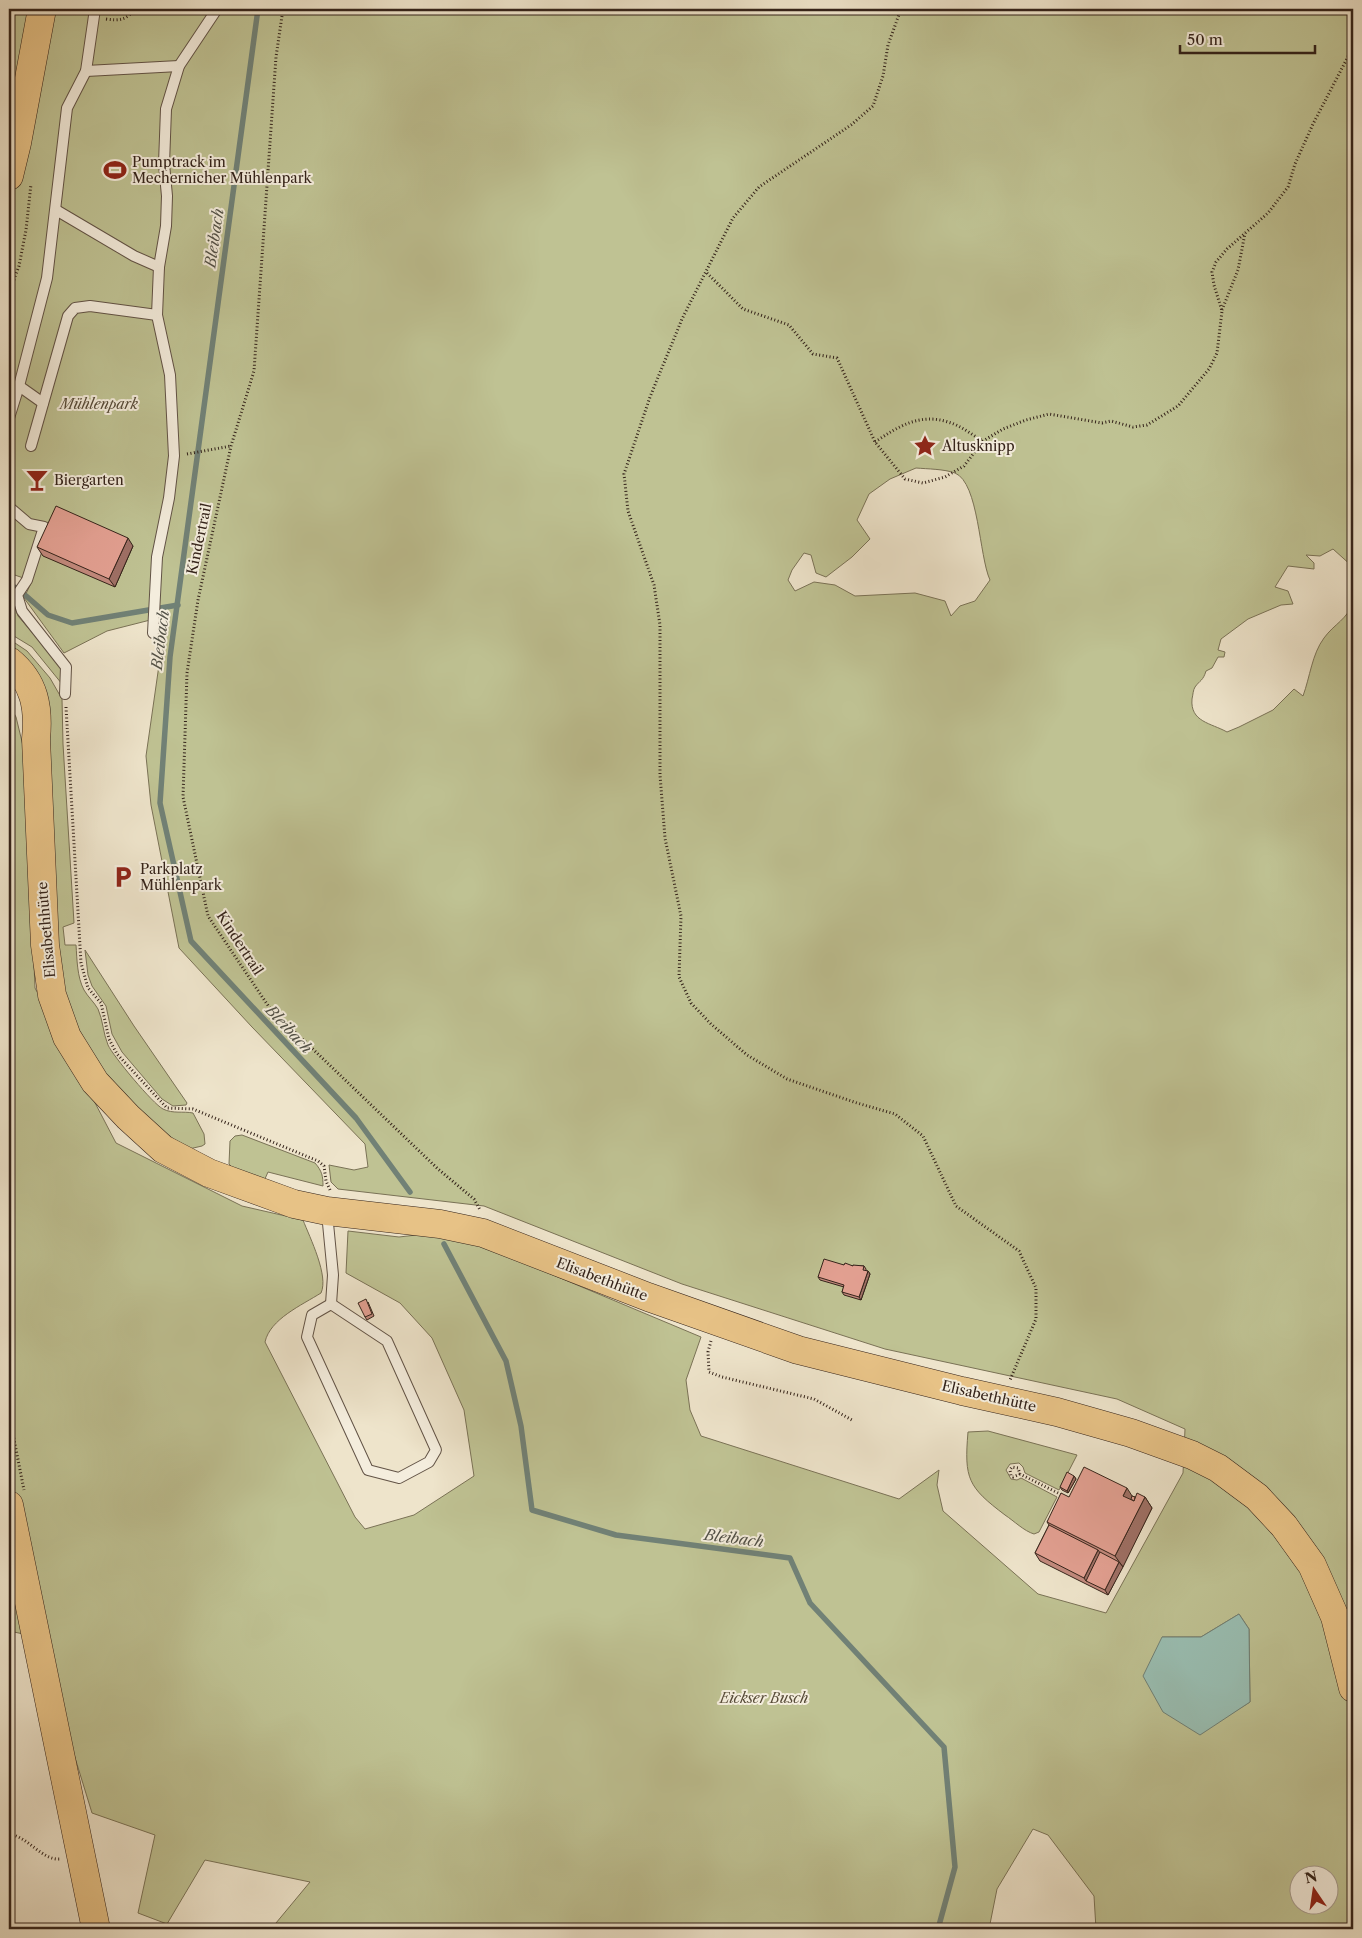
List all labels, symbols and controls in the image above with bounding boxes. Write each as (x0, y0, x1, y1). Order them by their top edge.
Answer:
scale bar (1180, 22, 1314, 54)
text: 50 m (1187, 30, 1223, 49)
place label: Pumptrack im Mechernicher Mühlenpark (132, 153, 313, 187)
sports icon: Pumptrack im Mechernicher Mühlenpark (102, 157, 128, 183)
water label: Bleibach (200, 207, 228, 270)
park label: Mühlenpark (58, 395, 139, 413)
place icon: Altusknipp (912, 433, 938, 459)
place label: Altusknipp (941, 437, 1015, 455)
bar icon: Biergarten (24, 467, 50, 493)
place label: Biergarten (54, 471, 124, 489)
street label: Kindertrail (183, 502, 215, 576)
water label: Bleibach (147, 609, 173, 672)
place label: Parkplatz Mühlenpark (140, 860, 223, 894)
parking icon: Parkplatz Mühlenpark (110, 864, 136, 890)
street label: Elisabethhütte (33, 881, 59, 979)
street label: Kindertrail (213, 908, 267, 978)
water label: Bleibach (261, 1000, 316, 1057)
street label: Elisabethhütte (554, 1253, 650, 1305)
street label: Elisabethhütte (940, 1376, 1038, 1416)
water label: Bleibach (702, 1525, 765, 1551)
park label: Eickser Busch (719, 1689, 808, 1707)
north arrow (1290, 1866, 1340, 1916)
text: N (1303, 1867, 1319, 1887)

